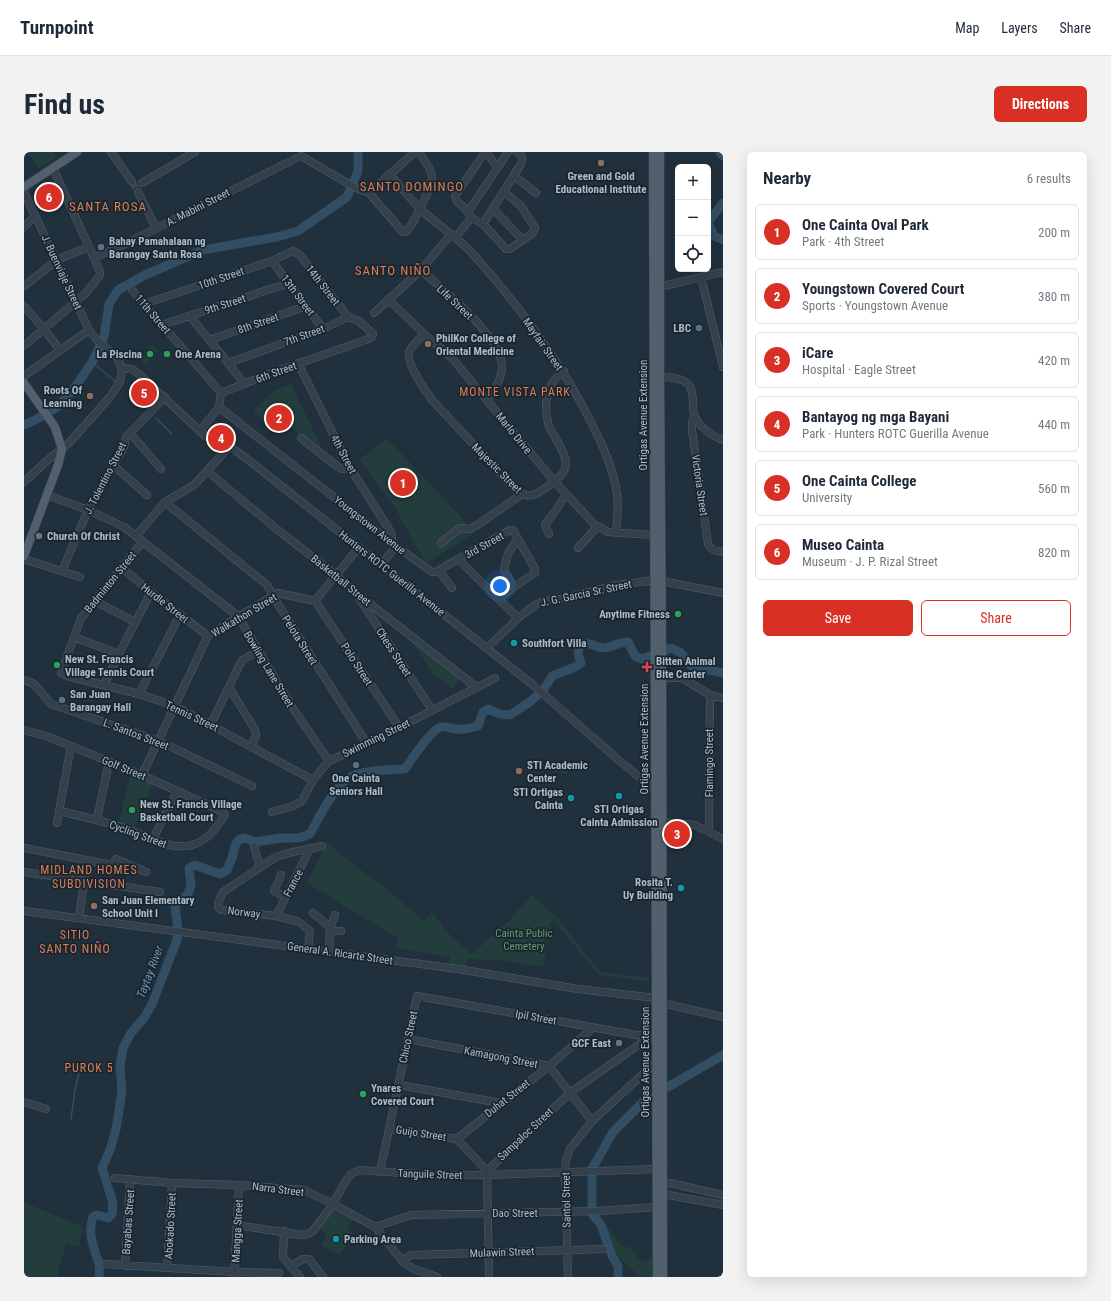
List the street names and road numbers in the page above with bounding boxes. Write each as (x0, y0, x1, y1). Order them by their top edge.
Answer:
street label: A. Mabini Street (164, 186, 232, 229)
street label: J. Buenviaje Street (39, 233, 85, 312)
street label: 14th Street (303, 262, 342, 308)
street label: 10th Street (196, 265, 246, 292)
street label: 13th Street (278, 272, 317, 318)
street label: Life Street (434, 282, 475, 322)
street label: 11th Street (132, 292, 173, 337)
street label: 9th Street (203, 292, 247, 317)
street label: 8th Street (236, 310, 280, 337)
street label: Mayfair Street (520, 316, 565, 373)
street label: 7th Street (282, 322, 326, 349)
street label: 6th Street (254, 359, 298, 386)
street label: Ortigas Avenue Extension (637, 360, 650, 470)
street label: Marlo Drive (493, 410, 534, 457)
street label: 4th Street (328, 433, 359, 476)
street label: J. Tolentino Street (82, 440, 129, 516)
street label: Majestic Street (469, 441, 524, 496)
street label: Victoria Street (689, 454, 710, 517)
street label: Youngstown Avenue (331, 493, 408, 557)
street label: Hunters ROTC Guerilla Avenue (336, 528, 447, 619)
street label: 3rd Street (463, 529, 506, 561)
street label: Badminton Street (82, 549, 139, 616)
street label: Basketball Street (308, 552, 373, 609)
street label: J. G. Garcia Sr. Street (539, 577, 633, 609)
street label: Hurdle Street (138, 581, 191, 626)
street label: Walkathon Street (209, 591, 279, 640)
street label: Pelota Street (279, 613, 320, 667)
street label: Chess Street (373, 626, 414, 679)
street label: Bowling Lane Street (241, 629, 296, 710)
street label: Polo Street (338, 641, 375, 688)
street label: Ortigas Avenue Extension (638, 684, 651, 794)
street label: Tennis Street (163, 699, 220, 734)
street label: L. Santos Street (101, 716, 170, 753)
street label: Swimming Street (340, 716, 412, 760)
street label: Flamingo Street (703, 729, 716, 797)
street label: Golf Street (100, 754, 148, 783)
street label: Cycling Street (107, 818, 168, 851)
street label: France (281, 867, 306, 899)
street label: Norway (227, 904, 261, 921)
street label: General A. Ricarte Street (286, 940, 394, 967)
street label: Ipil Street (514, 1007, 557, 1027)
street label: Ortigas Avenue Extension (639, 1007, 652, 1117)
street label: Chico Street (397, 1010, 420, 1064)
street label: Kamagong Street (463, 1044, 539, 1071)
street label: Duhat Street (482, 1077, 532, 1120)
street label: Sampaloc Street (495, 1105, 556, 1163)
street label: Guijo Street (395, 1123, 447, 1144)
street label: Tanguile Street (397, 1167, 463, 1182)
street label: Santol Street (560, 1172, 573, 1228)
street label: Narra Street (251, 1180, 305, 1199)
street label: Bayabas Street (120, 1189, 137, 1255)
street label: Abokado Street (162, 1192, 179, 1260)
street label: Mangga Street (229, 1199, 246, 1263)
street label: Dao Street (492, 1207, 538, 1220)
street label: Mulawin Street (469, 1245, 535, 1260)

